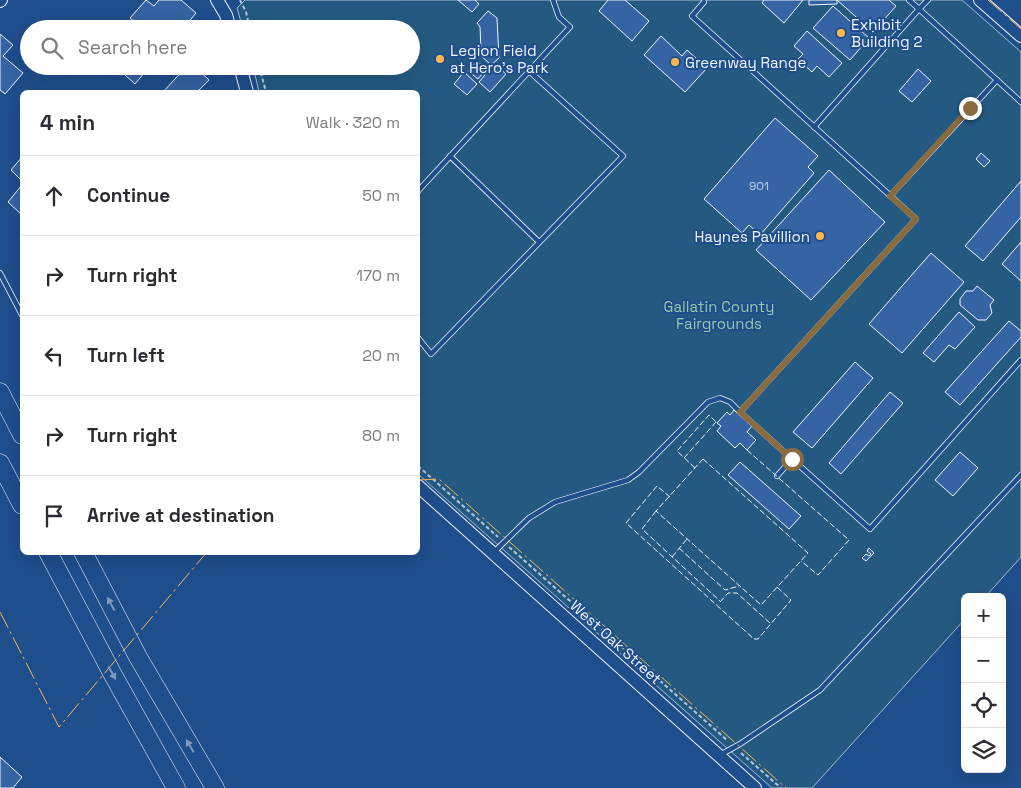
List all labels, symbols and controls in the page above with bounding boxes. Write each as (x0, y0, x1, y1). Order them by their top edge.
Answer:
place label: Exhibit Building 2 (851, 15, 923, 51)
search box (20, 20, 420, 75)
marker: Exhibit Building 2 (835, 27, 847, 39)
icon: search (38, 34, 66, 62)
text: Search here (78, 35, 188, 60)
place label: Legion Field at Hero's Park (450, 41, 548, 77)
marker: Legion Field at Hero's Park (434, 53, 446, 65)
place label: Greenway Range (685, 53, 806, 72)
marker: Greenway Range (669, 56, 681, 68)
route end (959, 97, 982, 120)
text: 4 min (40, 109, 95, 136)
text: Walk · 320 m (306, 112, 400, 133)
house number: 901 (749, 178, 769, 194)
icon: ahead (40, 182, 68, 210)
text: Continue (87, 183, 170, 208)
text: 50 m (362, 185, 400, 206)
place label: Haynes Pavillion (694, 227, 810, 246)
marker: Haynes Pavillion (814, 230, 826, 242)
icon: right (40, 262, 68, 290)
text: Turn right (87, 263, 177, 288)
text: 170 m (356, 265, 400, 286)
park label: Gallatin County Fairgrounds (664, 297, 774, 333)
icon: left (40, 342, 68, 370)
text: Turn left (87, 343, 165, 368)
text: 20 m (362, 345, 400, 366)
icon: right (40, 422, 68, 450)
text: Turn right (87, 423, 177, 448)
text: 80 m (362, 425, 400, 446)
route start (781, 448, 804, 471)
icon: arrive (40, 502, 68, 530)
text: Arrive at destination (87, 503, 275, 528)
map controls (961, 593, 1006, 773)
button: + (961, 593, 1006, 638)
street label: West Oak Street (566, 596, 666, 688)
one-way arrow (106, 598, 115, 611)
button: − (961, 638, 1006, 683)
one-way arrow (107, 666, 116, 680)
button: locate (961, 683, 1006, 728)
button: layers (961, 728, 1006, 773)
one-way arrow (186, 739, 195, 753)

